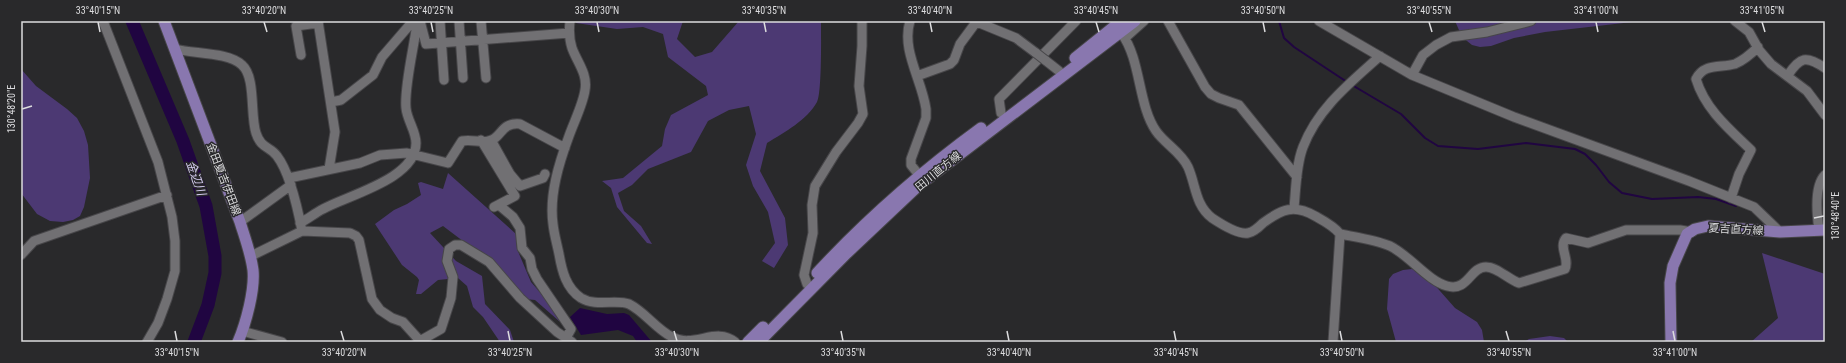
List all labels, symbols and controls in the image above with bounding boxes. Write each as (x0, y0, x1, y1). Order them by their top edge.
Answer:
text: 33°40'15"N (76, 5, 120, 16)
text: 33°40'20"N (242, 5, 286, 16)
text: 33°40'25"N (409, 5, 453, 16)
text: 33°40'30"N (575, 5, 619, 16)
text: 33°40'35"N (742, 5, 786, 16)
text: 33°40'40"N (908, 5, 952, 16)
text: 33°40'45"N (1074, 5, 1118, 16)
text: 33°40'50"N (1241, 5, 1285, 16)
text: 33°40'55"N (1407, 5, 1451, 16)
text: 33°41'00"N (1574, 5, 1618, 16)
text: 33°41'05"N (1740, 5, 1784, 16)
text: 130°48'20"E (6, 85, 17, 133)
street label: 金田夏吉伊田線 (204, 141, 243, 217)
street label: 田川直方線 (913, 149, 964, 194)
water label: 金辺川 (184, 159, 209, 199)
text: 130°48'40"E (1830, 192, 1841, 240)
street label: 夏吉直方線 (1708, 222, 1764, 237)
text: 33°40'15"N (155, 347, 199, 358)
text: 33°40'20"N (322, 347, 366, 358)
text: 33°40'25"N (488, 347, 532, 358)
text: 33°40'30"N (655, 347, 699, 358)
text: 33°40'35"N (821, 347, 865, 358)
text: 33°40'40"N (987, 347, 1031, 358)
text: 33°40'45"N (1154, 347, 1198, 358)
text: 33°40'50"N (1320, 347, 1364, 358)
text: 33°40'55"N (1487, 347, 1531, 358)
text: 33°41'00"N (1653, 347, 1697, 358)

